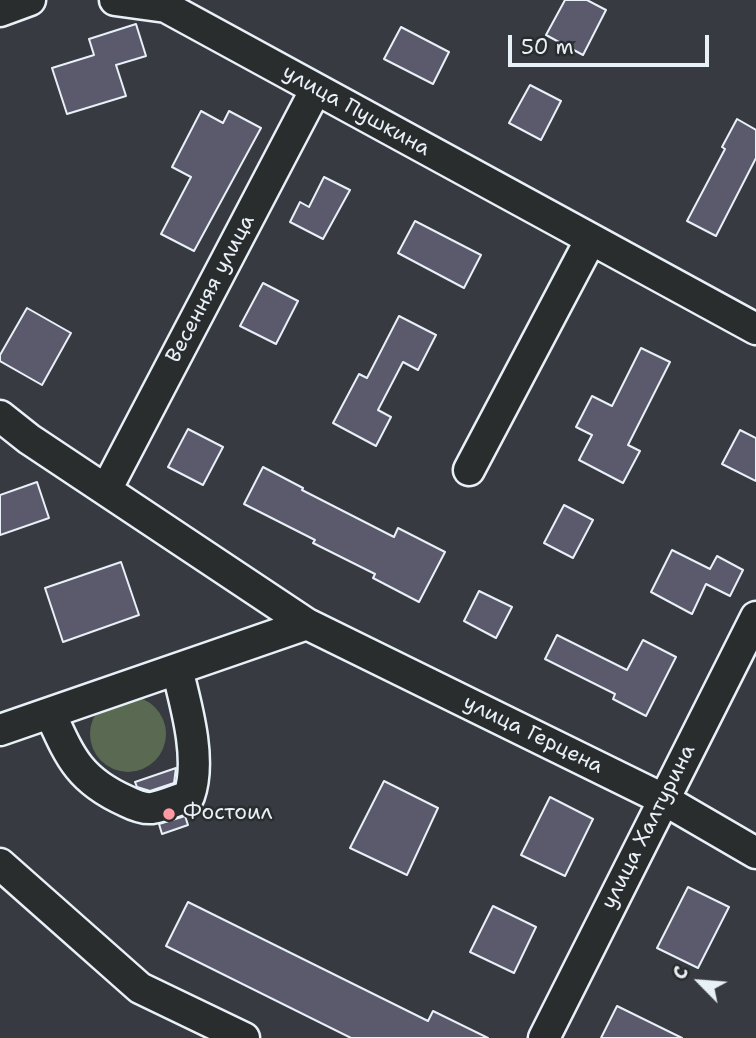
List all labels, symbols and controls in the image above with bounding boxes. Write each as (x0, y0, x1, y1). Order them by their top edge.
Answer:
scale bar (511, 21, 712, 65)
text: 50 m (521, 33, 574, 61)
street label: улица Пушкина (278, 60, 434, 162)
street label: Весенняя улица (161, 211, 261, 367)
street label: улица Герцена (459, 690, 607, 780)
street label: улица Халтурина (597, 741, 701, 913)
place label: Фостоил (183, 801, 272, 827)
marker: Фостоил (161, 806, 177, 822)
north arrow (665, 947, 735, 1017)
text: С (667, 962, 694, 983)

